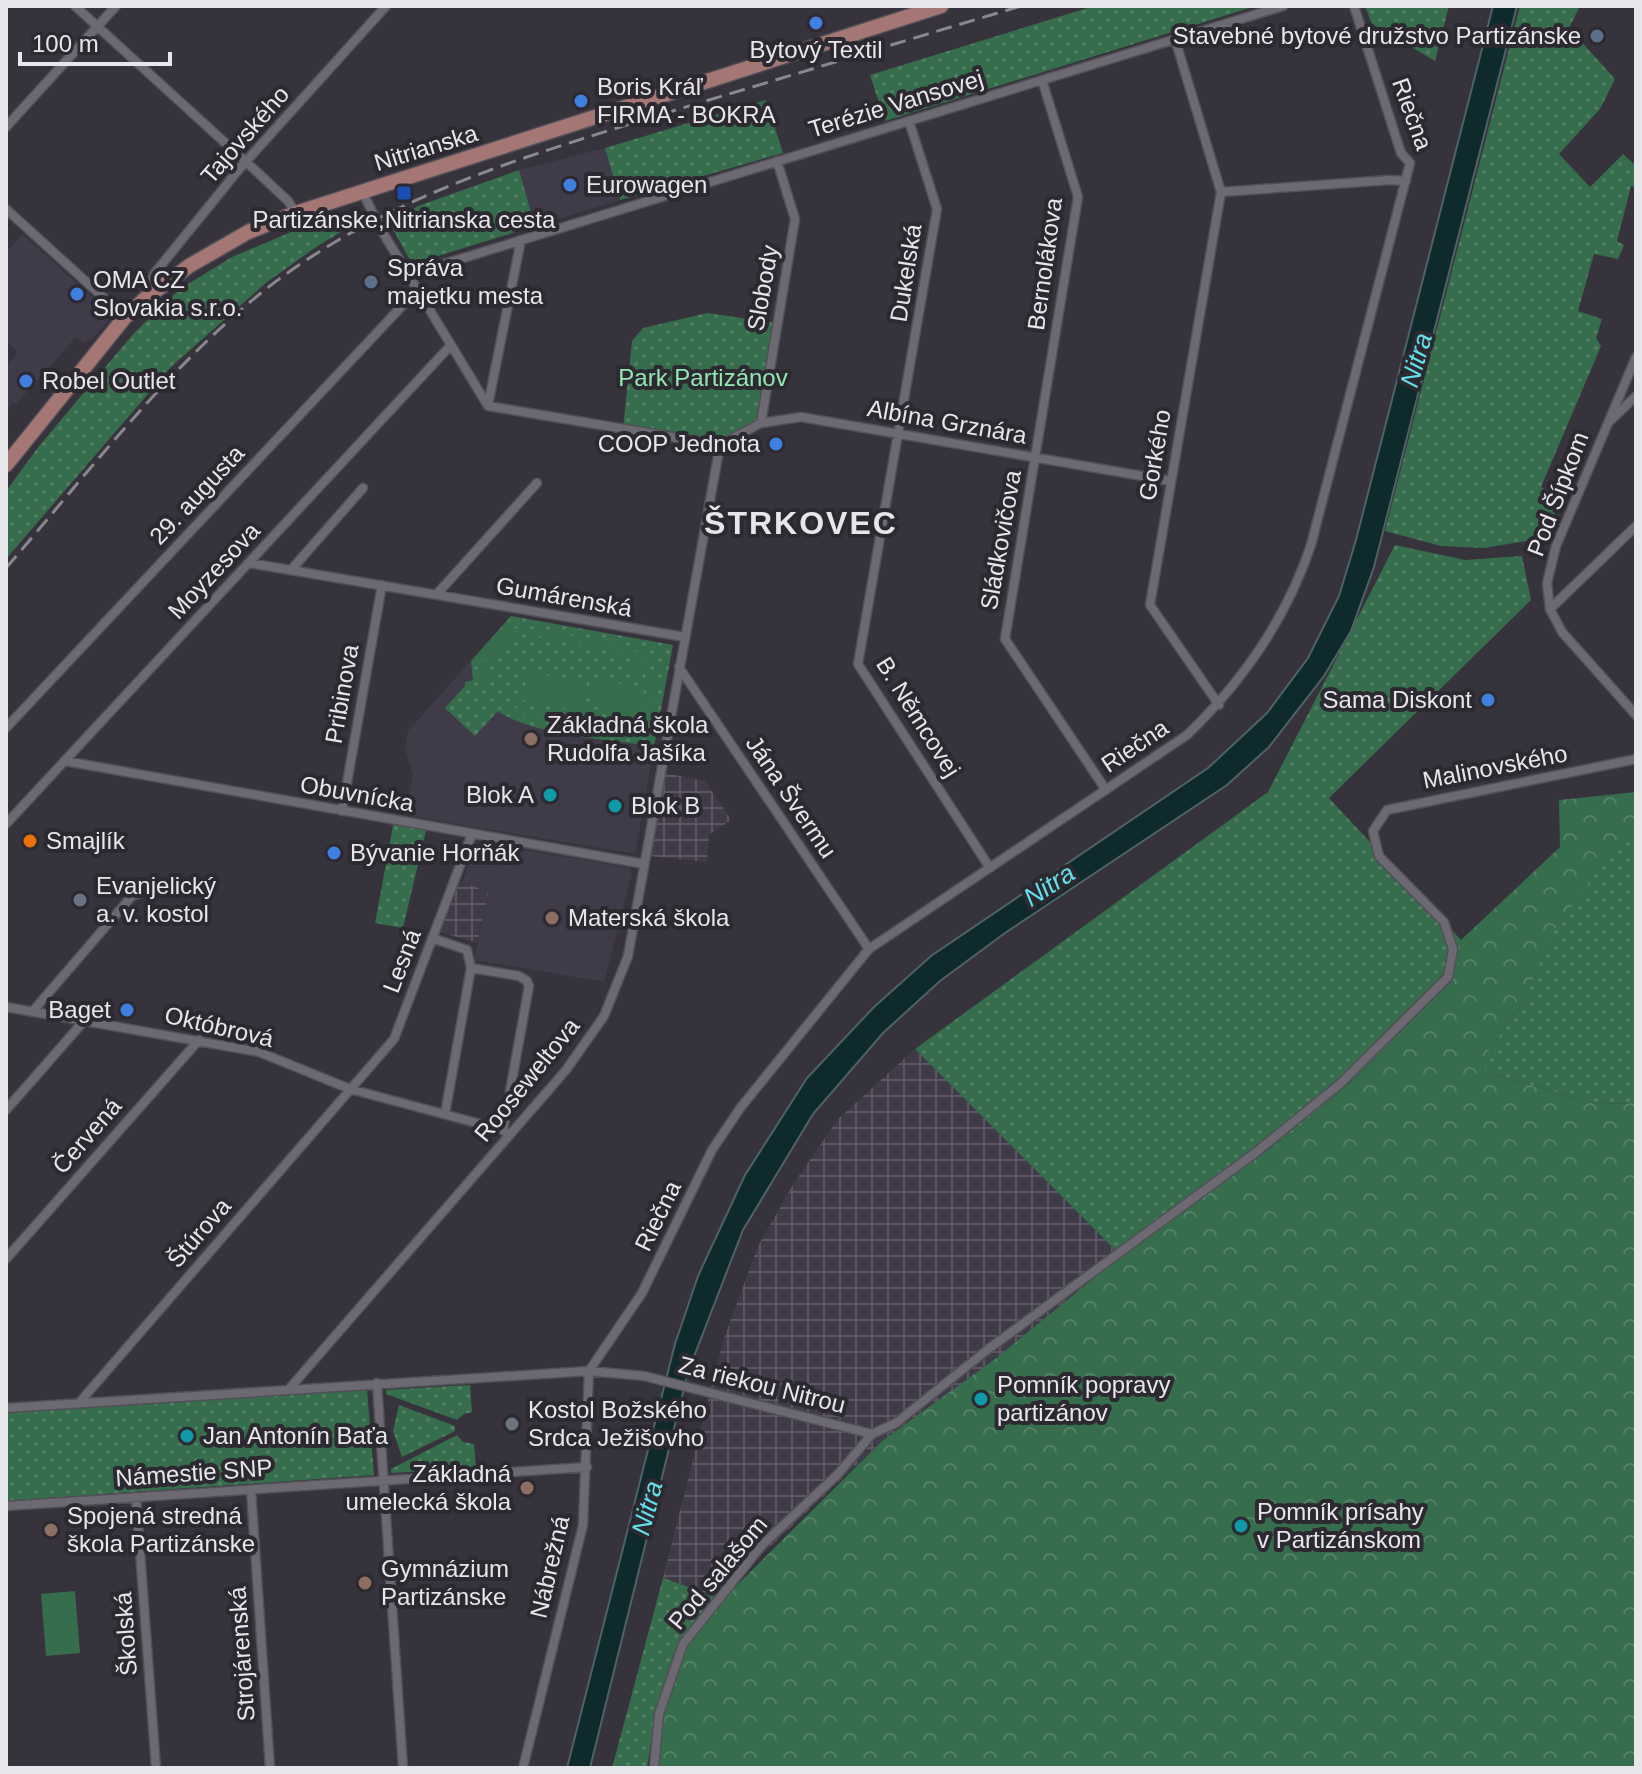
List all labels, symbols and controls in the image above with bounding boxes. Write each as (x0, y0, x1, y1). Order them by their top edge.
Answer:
marker: Bytový Textil (807, 14, 825, 32)
scale bar (20, 16, 170, 66)
place label: Stavebné bytové družstvo Partizánske (1173, 22, 1581, 49)
marker: Stavebné bytové družstvo Partizánske (1588, 27, 1606, 45)
text: 100 m (32, 30, 99, 57)
place label: Bytový Textil (750, 36, 882, 63)
street label: Terézie Vansovej (805, 64, 986, 143)
place label: Boris Kráľ FIRMA - BOKRA (597, 73, 776, 128)
street label: Riečna (1387, 74, 1438, 154)
street label: Tajovského (195, 81, 294, 189)
marker: Boris Kráľ FIRMA - BOKRA (572, 92, 590, 110)
street label: Nitrianska (371, 119, 481, 176)
place label: Eurowagen (586, 171, 707, 198)
marker: Eurowagen (561, 176, 579, 194)
marker: Partizánske,Nitrianska cesta (395, 184, 413, 202)
street label: Bernolákova (1022, 195, 1067, 332)
place label: Partizánske,Nitrianska cesta (253, 206, 556, 233)
street label: Dukelská (884, 221, 927, 324)
street label: Slobody (742, 243, 783, 333)
place label: Správa majetku mesta (387, 254, 544, 309)
place label: OMA CZ Slovakia s.r.o. (93, 266, 242, 321)
marker: Správa majetku mesta (362, 273, 380, 291)
marker: OMA CZ Slovakia s.r.o. (68, 285, 86, 303)
water label: Nitra (1394, 329, 1438, 391)
park label: Park Partizánov (618, 364, 788, 391)
place label: Robel Outlet (42, 367, 176, 394)
marker: Robel Outlet (17, 372, 35, 390)
street label: Albína Grznára (865, 394, 1030, 449)
street label: Gorkého (1133, 407, 1176, 503)
street label: Pod Šípkom (1522, 428, 1594, 560)
place label: COOP Jednota (598, 430, 761, 457)
marker: COOP Jednota (767, 435, 785, 453)
street label: 29. augusta (144, 439, 250, 550)
street label: Sládkovičova (975, 467, 1026, 612)
district label: ŠTRKOVEC (704, 505, 898, 541)
street label: Moyzesova (162, 517, 265, 624)
street label: Gumárenská (494, 571, 635, 622)
street label: Pribinova (320, 642, 364, 746)
street label: B. Němcovej (871, 652, 966, 782)
place label: Sama Diskont (1323, 686, 1472, 713)
marker: Sama Diskont (1479, 691, 1497, 709)
place label: Základná škola Rudolfa Jašíka (547, 711, 709, 766)
street label: Riečna (1096, 713, 1174, 778)
marker: Základná škola Rudolfa Jašíka (522, 730, 540, 748)
street label: Jána Švermu (741, 731, 842, 863)
street label: Malinovského (1420, 739, 1570, 794)
street label: Obuvnícka (298, 770, 417, 817)
place label: Blok A (466, 781, 534, 808)
marker: Blok A (541, 786, 559, 804)
place label: Blok B (631, 792, 700, 819)
marker: Blok B (606, 797, 624, 815)
place label: Smajlík (46, 827, 126, 854)
marker: Smajlík (21, 832, 39, 850)
place label: Bývanie Horňák (350, 839, 520, 866)
marker: Bývanie Horňák (325, 844, 343, 862)
water label: Nitra (1018, 857, 1080, 913)
place label: Evanjelický a. v. kostol (96, 872, 216, 927)
marker: Evanjelický a. v. kostol (71, 891, 89, 909)
place label: Materská škola (568, 904, 730, 931)
marker: Materská škola (543, 909, 561, 927)
street label: Lesná (377, 925, 426, 996)
place label: Baget (48, 996, 111, 1023)
marker: Baget (118, 1001, 136, 1019)
street label: Októbrová (162, 1001, 277, 1052)
street label: Rooseweltova (469, 1012, 585, 1147)
street label: Červená (47, 1092, 127, 1179)
street label: Riečna (629, 1176, 686, 1255)
street label: Štúrova (161, 1192, 236, 1273)
street label: Za riekou Nitrou (676, 1351, 848, 1418)
place label: Pomník popravy partizánov (997, 1371, 1170, 1426)
marker: Pomník popravy partizánov (972, 1390, 990, 1408)
place label: Kostol Božského Srdca Ježišovho (528, 1396, 707, 1451)
marker: Kostol Božského Srdca Ježišovho (503, 1415, 521, 1433)
place label: Jan Antonín Baťa (203, 1422, 389, 1449)
marker: Jan Antonín Baťa (178, 1427, 196, 1445)
street label: Námestie SNP (115, 1454, 273, 1491)
place label: Základná umelecká škola (346, 1460, 512, 1515)
water label: Nitra (625, 1478, 669, 1538)
marker: Základná umelecká škola (518, 1479, 536, 1497)
place label: Pomník prísahy v Partizánskom (1257, 1498, 1424, 1553)
place label: Spojená stredná škola Partizánske (67, 1502, 255, 1557)
street label: Pod salašom (663, 1511, 773, 1635)
street label: Nábrežná (525, 1513, 575, 1621)
marker: Pomník prísahy v Partizánskom (1232, 1517, 1250, 1535)
marker: Spojená stredná škola Partizánske (42, 1521, 60, 1539)
place label: Gymnázium Partizánske (381, 1555, 509, 1610)
marker: Gymnázium Partizánske (356, 1574, 374, 1592)
street label: Strojárenská (223, 1585, 260, 1722)
street label: Školská (109, 1591, 142, 1677)

